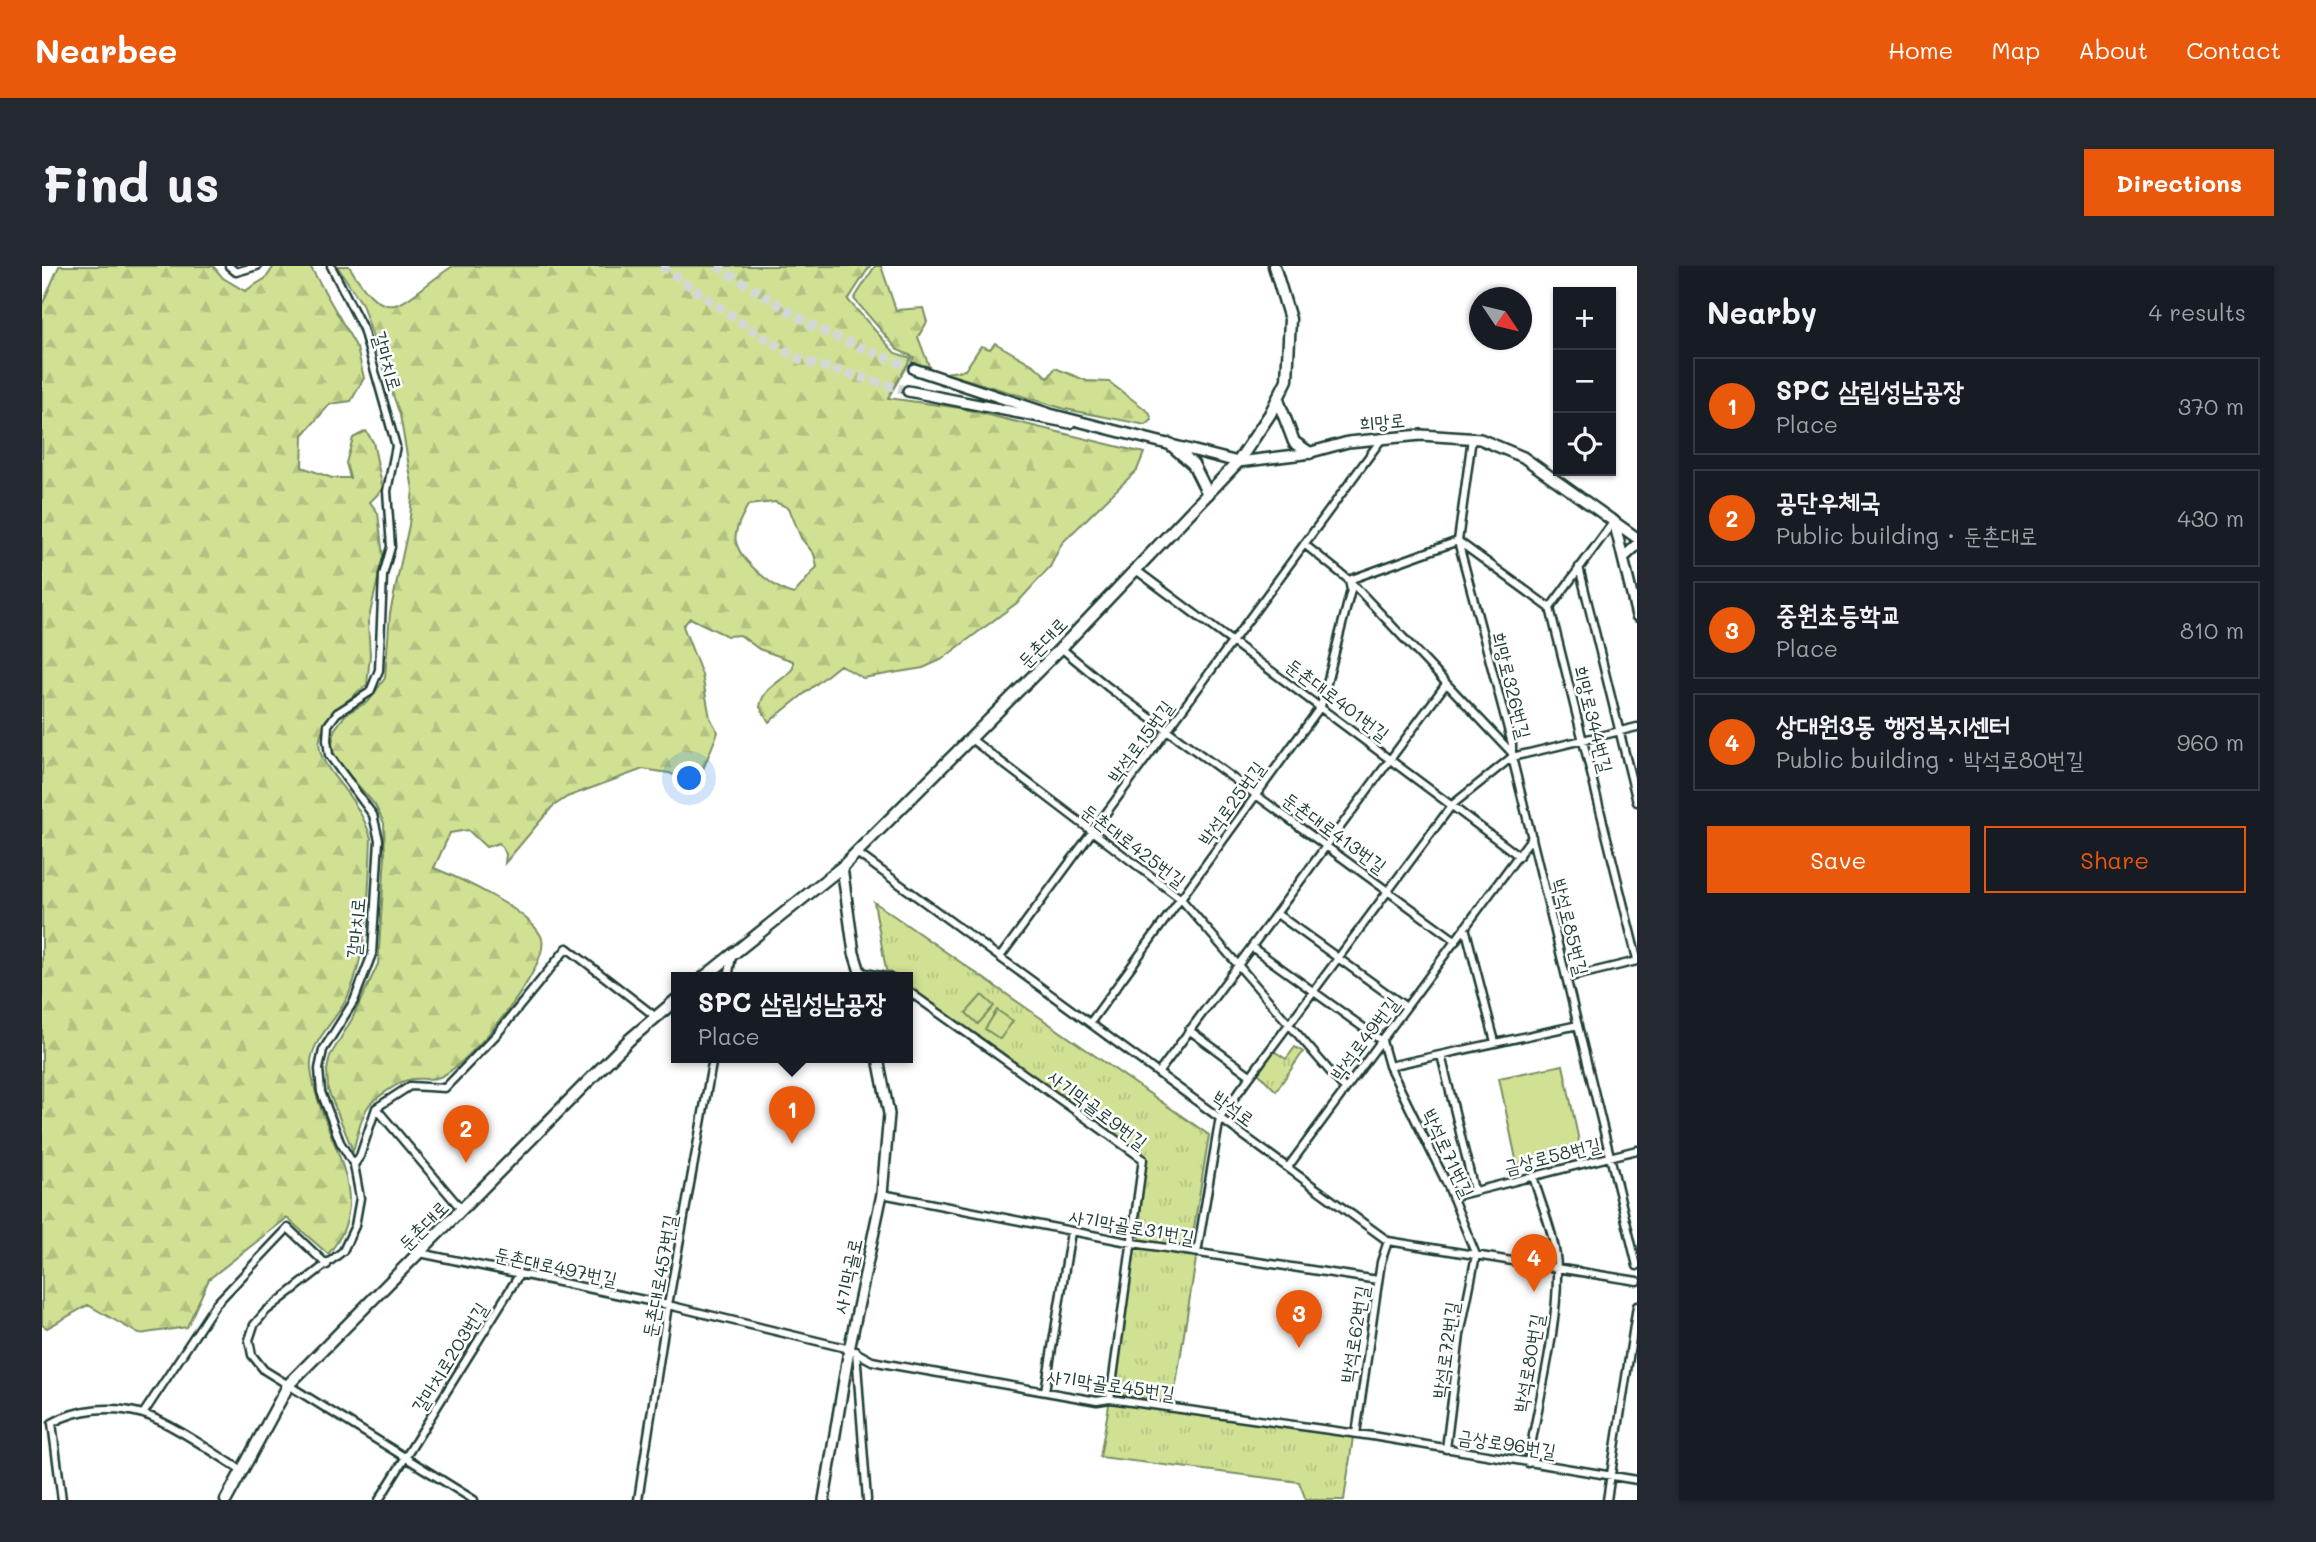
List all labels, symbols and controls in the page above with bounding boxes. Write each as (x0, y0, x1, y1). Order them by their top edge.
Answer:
text: Nearbee (35, 28, 178, 71)
text: Home (1888, 34, 1953, 65)
text: Map (1991, 34, 2040, 65)
text: About (2078, 34, 2148, 65)
text: Contact (2186, 34, 2281, 65)
button: Directions (2084, 149, 2274, 216)
text: Find us (42, 151, 220, 214)
north arrow (1469, 287, 1532, 350)
map controls (1553, 287, 1616, 476)
button: + (1553, 287, 1616, 350)
text: Nearby (1707, 292, 1817, 332)
text: 4 results (2149, 297, 2246, 327)
street label: 갈마치로 (368, 328, 408, 394)
button: − (1553, 350, 1616, 413)
text: SPC 삼립성남공장 (1776, 373, 1964, 407)
text: 1 (1727, 391, 1737, 421)
text: 370 m (2178, 391, 2244, 421)
street label: 희망로 (1358, 407, 1406, 435)
text: Place (1776, 409, 1838, 439)
button: locate (1553, 413, 1616, 476)
text: 공단우체국 (1776, 484, 1881, 518)
text: 2 (1726, 503, 1738, 533)
text: 430 m (2177, 503, 2244, 533)
text: Public building · 둔촌대로 (1776, 520, 2038, 550)
text: 중원초등학교 (1776, 597, 1902, 631)
street label: 둔촌대로 (1012, 611, 1072, 673)
text: 3 (1725, 615, 1739, 645)
text: 810 m (2180, 615, 2244, 645)
street label: 희망로326번길 (1487, 629, 1537, 741)
text: Place (1776, 633, 1838, 663)
street label: 둔촌대로401번길 (1281, 652, 1395, 746)
street label: 희망로344번길 (1569, 663, 1619, 775)
street label: 박석로15번길 (1102, 695, 1178, 787)
text: 상대원3동 행정복지센터 (1776, 708, 2010, 742)
text: 4 (1725, 727, 1739, 757)
text: 960 m (2177, 727, 2244, 757)
text: Public building · 박석로80번길 (1776, 744, 2084, 774)
street label: 박석로25번길 (1192, 756, 1270, 850)
your location (672, 761, 706, 795)
street label: 둔촌대로413번길 (1278, 786, 1392, 878)
street label: 둔촌대로425번길 (1077, 798, 1191, 892)
button: Save (1707, 826, 1970, 893)
button: Share (1984, 826, 2246, 893)
street label: 박석로85번길 (1547, 876, 1595, 978)
street label: 갈마치로 (340, 896, 370, 960)
popup (671, 972, 913, 1063)
text: SPC 삼립성남공장 (698, 985, 886, 1019)
street label: 박석로49번길 (1324, 991, 1404, 1085)
text: Place (698, 1021, 760, 1051)
street label: 사기막골로9번길 (1043, 1063, 1153, 1155)
street label: 박석로 (1208, 1084, 1260, 1132)
pin: 1 (769, 1086, 815, 1144)
street label: 박석로71번길 (1417, 1104, 1481, 1202)
pin: 2 (443, 1105, 489, 1163)
street label: 금상로58번길 (1501, 1131, 1603, 1179)
street label: 둔촌대로 (393, 1195, 453, 1255)
street label: 사기막골로31번길 (1067, 1203, 1197, 1249)
street label: 둔촌대로457번길 (636, 1213, 682, 1339)
pin: 4 (1511, 1234, 1557, 1292)
street label: 사기막골로 (827, 1236, 867, 1316)
street label: 둔촌대로497번길 (492, 1241, 620, 1291)
street label: 박석로62번길 (1334, 1283, 1374, 1385)
pin: 3 (1276, 1290, 1322, 1348)
street label: 갈마치로203번길 (405, 1297, 493, 1417)
street label: 박석로72번길 (1426, 1300, 1464, 1400)
street label: 박석로80번길 (1507, 1312, 1549, 1414)
street label: 사기막골로45번길 (1045, 1363, 1177, 1405)
street label: 금상로96번길 (1456, 1423, 1558, 1463)

